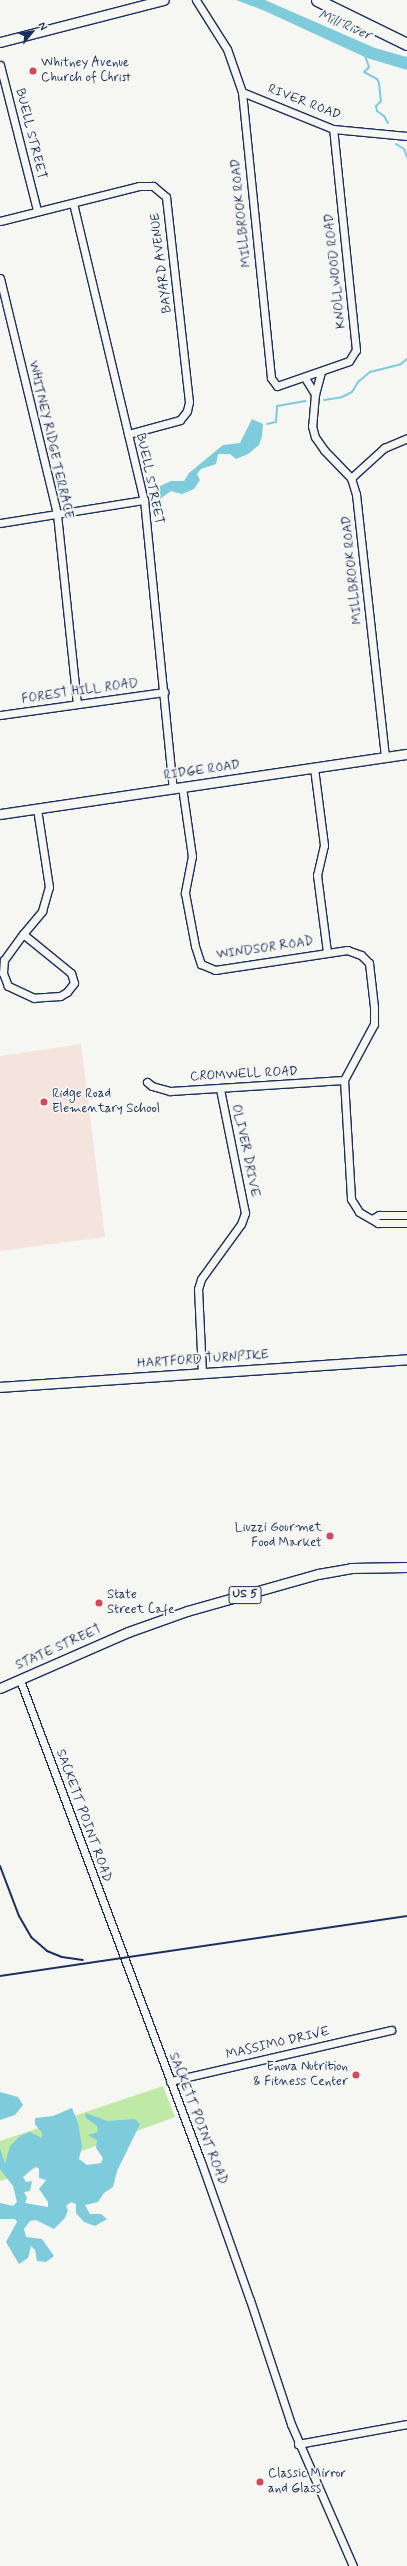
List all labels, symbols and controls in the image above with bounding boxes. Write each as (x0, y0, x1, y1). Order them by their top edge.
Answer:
water label: Mill River (316, 6, 374, 44)
north arrow (12, 12, 52, 52)
text: N (35, 20, 50, 33)
place label: Whitney Avenue Church of Christ (41, 56, 134, 87)
marker: Whitney Avenue Church of Christ (28, 66, 38, 76)
street label: RIVER ROAD (265, 82, 343, 124)
street label: BUELL STREET (11, 87, 49, 181)
street label: MILLBROOK ROAD (229, 158, 255, 268)
street label: BAYARD AVENUE (148, 211, 176, 315)
street label: KNOLLWOOD ROAD (322, 213, 350, 329)
street label: WHITNEY RIDGE TERRACE (24, 359, 76, 521)
street label: BUELL STREET (132, 432, 166, 526)
street label: MILLBROOK ROAD (340, 515, 366, 625)
street label: FOREST HILL ROAD (21, 676, 139, 708)
street label: RIDGE ROAD (162, 758, 242, 784)
street label: WINDSOR ROAD (216, 935, 314, 963)
street label: CROMWELL ROAD (190, 1064, 298, 1086)
place label: Ridge Road Elementary School (52, 1087, 160, 1118)
marker: Ridge Road Elementary School (39, 1097, 49, 1107)
street label: OLIVER DRIVE (228, 1103, 262, 1199)
street label: HARTFORD TURNPIKE (137, 1348, 269, 1372)
place label: Liuzzi Gourmet Food Market (235, 1521, 322, 1552)
marker: Liuzzi Gourmet Food Market (325, 1531, 335, 1541)
road number: US 5 (228, 1585, 262, 1605)
place label: State Street Cafe (107, 1588, 175, 1619)
marker: State Street Cafe (94, 1598, 104, 1608)
street label: STATE STREET (13, 1622, 105, 1674)
street label: SACKETT POINT ROAD (52, 1749, 114, 1883)
street label: MASSIMO DRIVE (224, 2024, 332, 2064)
street label: SACKETT POINT ROAD (165, 2052, 229, 2186)
place label: Enova Nutrition & Fitness Center (251, 2060, 348, 2091)
marker: Enova Nutrition & Fitness Center (351, 2070, 361, 2080)
place label: Classic Mirror and Glass (268, 2467, 346, 2498)
marker: Classic Mirror and Glass (255, 2477, 265, 2487)

